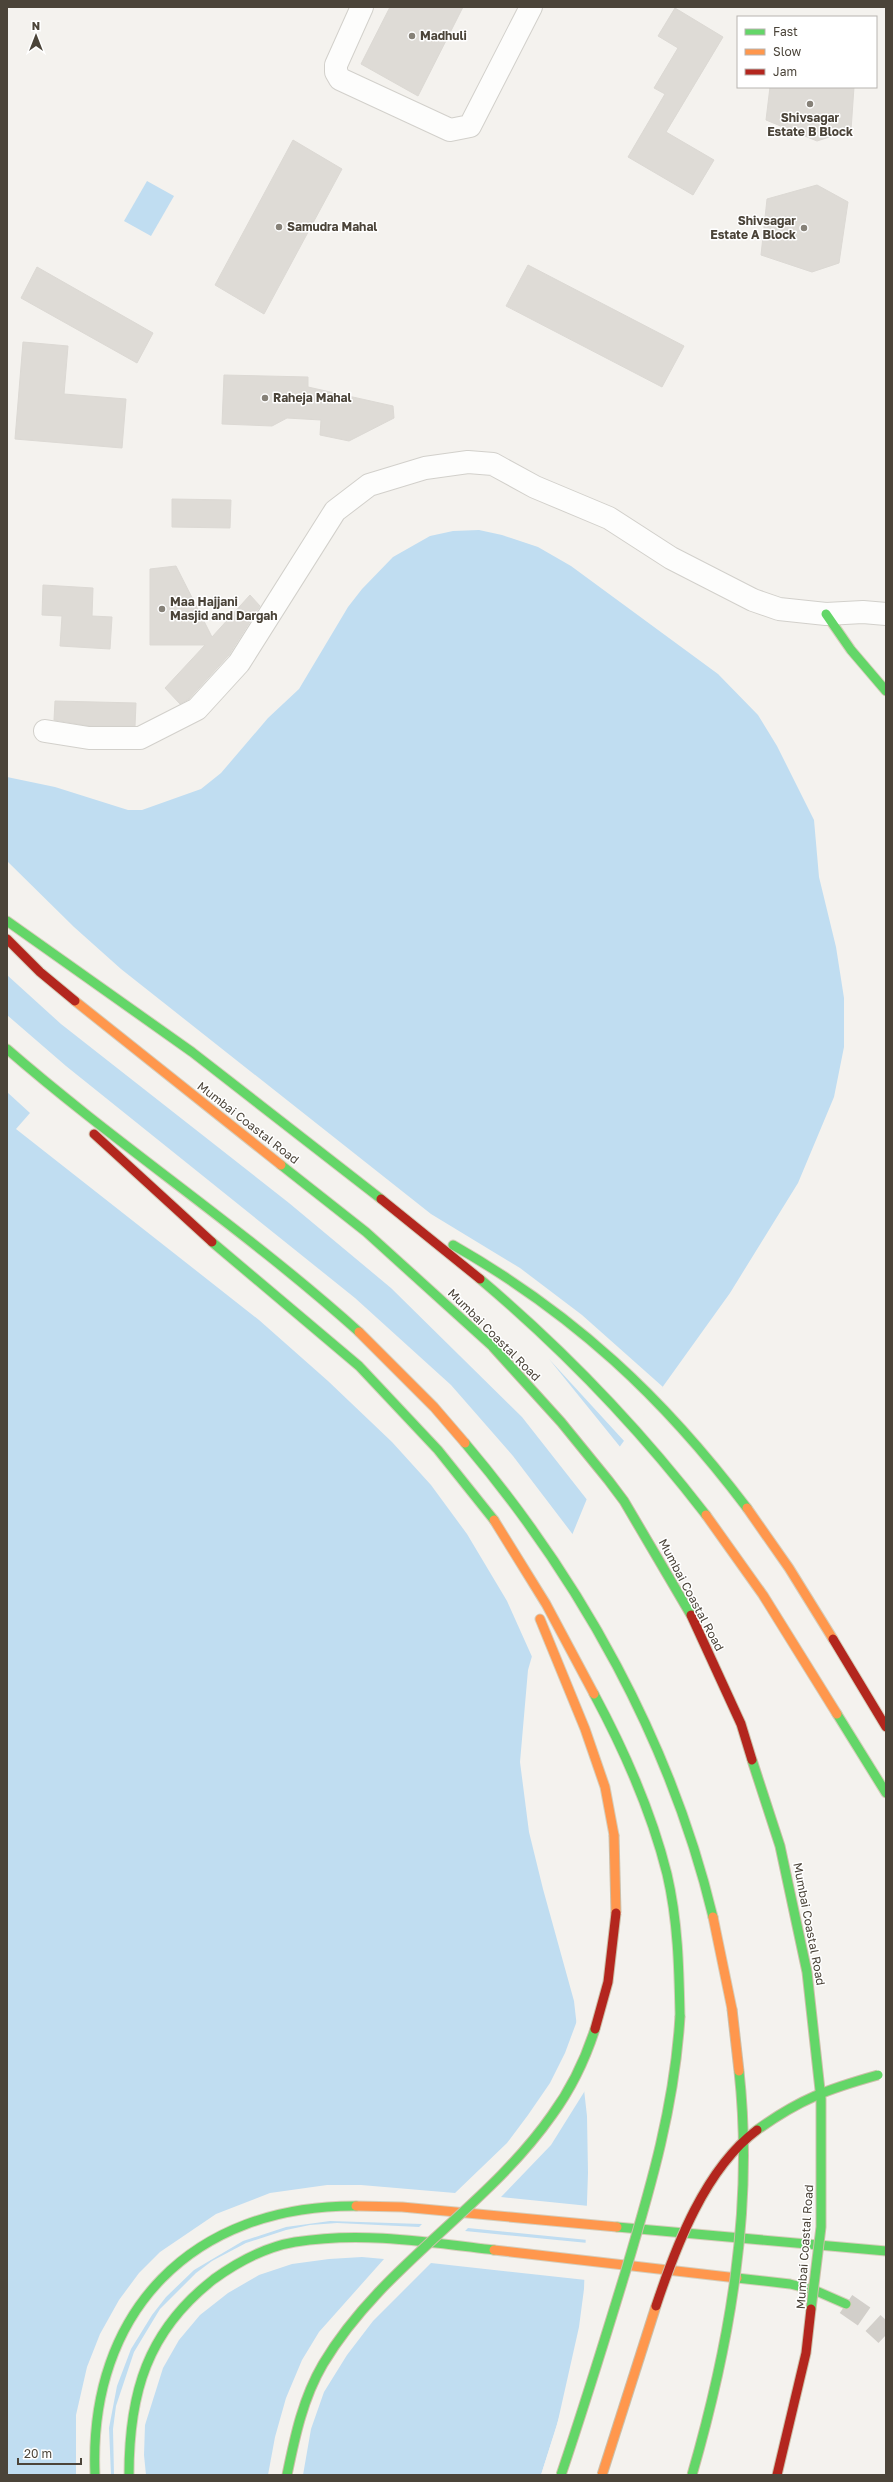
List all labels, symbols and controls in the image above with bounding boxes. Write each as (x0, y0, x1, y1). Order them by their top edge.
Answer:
north arrow (16, 16, 56, 56)
legend (737, 16, 877, 88)
text: N (32, 19, 40, 32)
text: Fast (773, 24, 798, 39)
place label: Madhuli (420, 28, 467, 43)
marker: Madhuli (407, 31, 417, 41)
text: Slow (773, 44, 801, 59)
text: Jam (773, 64, 797, 79)
marker: Shivsagar Estate B Block (805, 99, 815, 109)
place label: Shivsagar Estate B Block (767, 110, 853, 139)
place label: Shivsagar Estate A Block (710, 213, 796, 242)
place label: Samudra Mahal (287, 219, 377, 234)
marker: Samudra Mahal (274, 222, 284, 232)
marker: Shivsagar Estate A Block (799, 223, 809, 233)
place label: Raheja Mahal (273, 390, 352, 405)
marker: Raheja Mahal (260, 393, 270, 403)
place label: Maa Hajjani Masjid and Dargah (170, 594, 278, 623)
marker: Maa Hajjani Masjid and Dargah (157, 604, 167, 614)
street label: Mumbai Coastal Road (194, 1078, 302, 1167)
street label: Mumbai Coastal Road (445, 1285, 544, 1384)
street label: Mumbai Coastal Road (655, 1536, 727, 1653)
street label: Mumbai Coastal Road (790, 1861, 829, 1987)
street label: Mumbai Coastal Road (793, 2184, 816, 2310)
scale bar (18, 2440, 81, 2466)
text: 20 m (24, 2446, 52, 2461)

